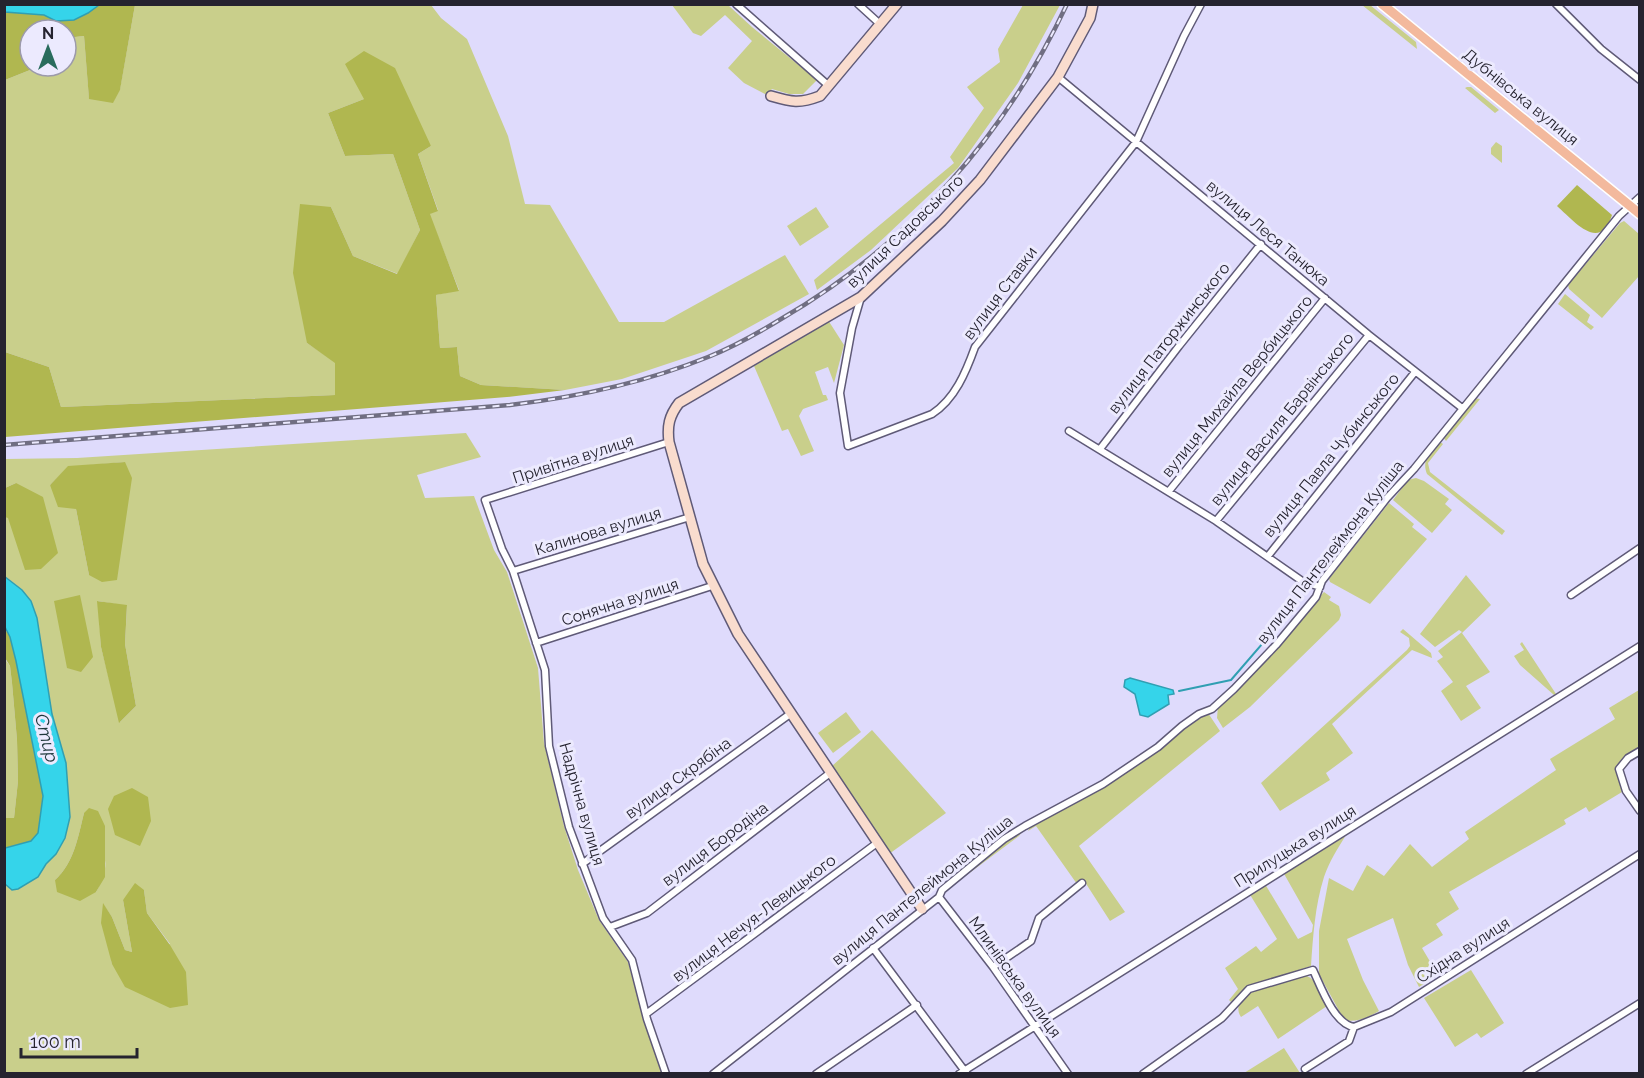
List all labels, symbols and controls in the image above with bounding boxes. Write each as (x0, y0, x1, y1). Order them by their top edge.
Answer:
north arrow (18, 18, 78, 78)
text: N (42, 24, 54, 43)
street label: Дубнівська вулиця (1460, 45, 1582, 149)
street label: вулиця Садовського (843, 170, 967, 292)
street label: вулиця Леся Танюка (1203, 176, 1333, 290)
street label: вулиця Ставки (959, 243, 1041, 343)
street label: вулиця Паторжинського (1104, 259, 1234, 417)
street label: вулиця Михайла Вербицького (1158, 291, 1316, 481)
street label: вулиця Василя Барвінського (1206, 329, 1358, 509)
street label: вулиця Павла Чубинського (1259, 369, 1403, 541)
street label: Привітна вулиця (510, 430, 636, 488)
street label: вулиця Пантелеймона Куліша (1253, 457, 1407, 647)
street label: Калинова вулиця (533, 503, 663, 559)
street label: Сонячна вулиця (559, 574, 681, 630)
water label: Стир (31, 711, 63, 765)
street label: вулиця Скрябіна (621, 733, 735, 823)
street label: Надрічна вулиця (555, 740, 609, 868)
street label: вулиця Бородіна (658, 798, 772, 890)
street label: Прилуцька вулиця (1231, 801, 1359, 891)
street label: вулиця Пантелеймона Куліша (828, 811, 1016, 969)
street label: вулиця Нечуя-Левицького (668, 850, 840, 986)
street label: Млинівська вулиця (965, 913, 1065, 1041)
street label: Східна вулиця (1413, 913, 1513, 987)
scale bar (21, 1021, 136, 1059)
text: 100 m (30, 1031, 81, 1052)

